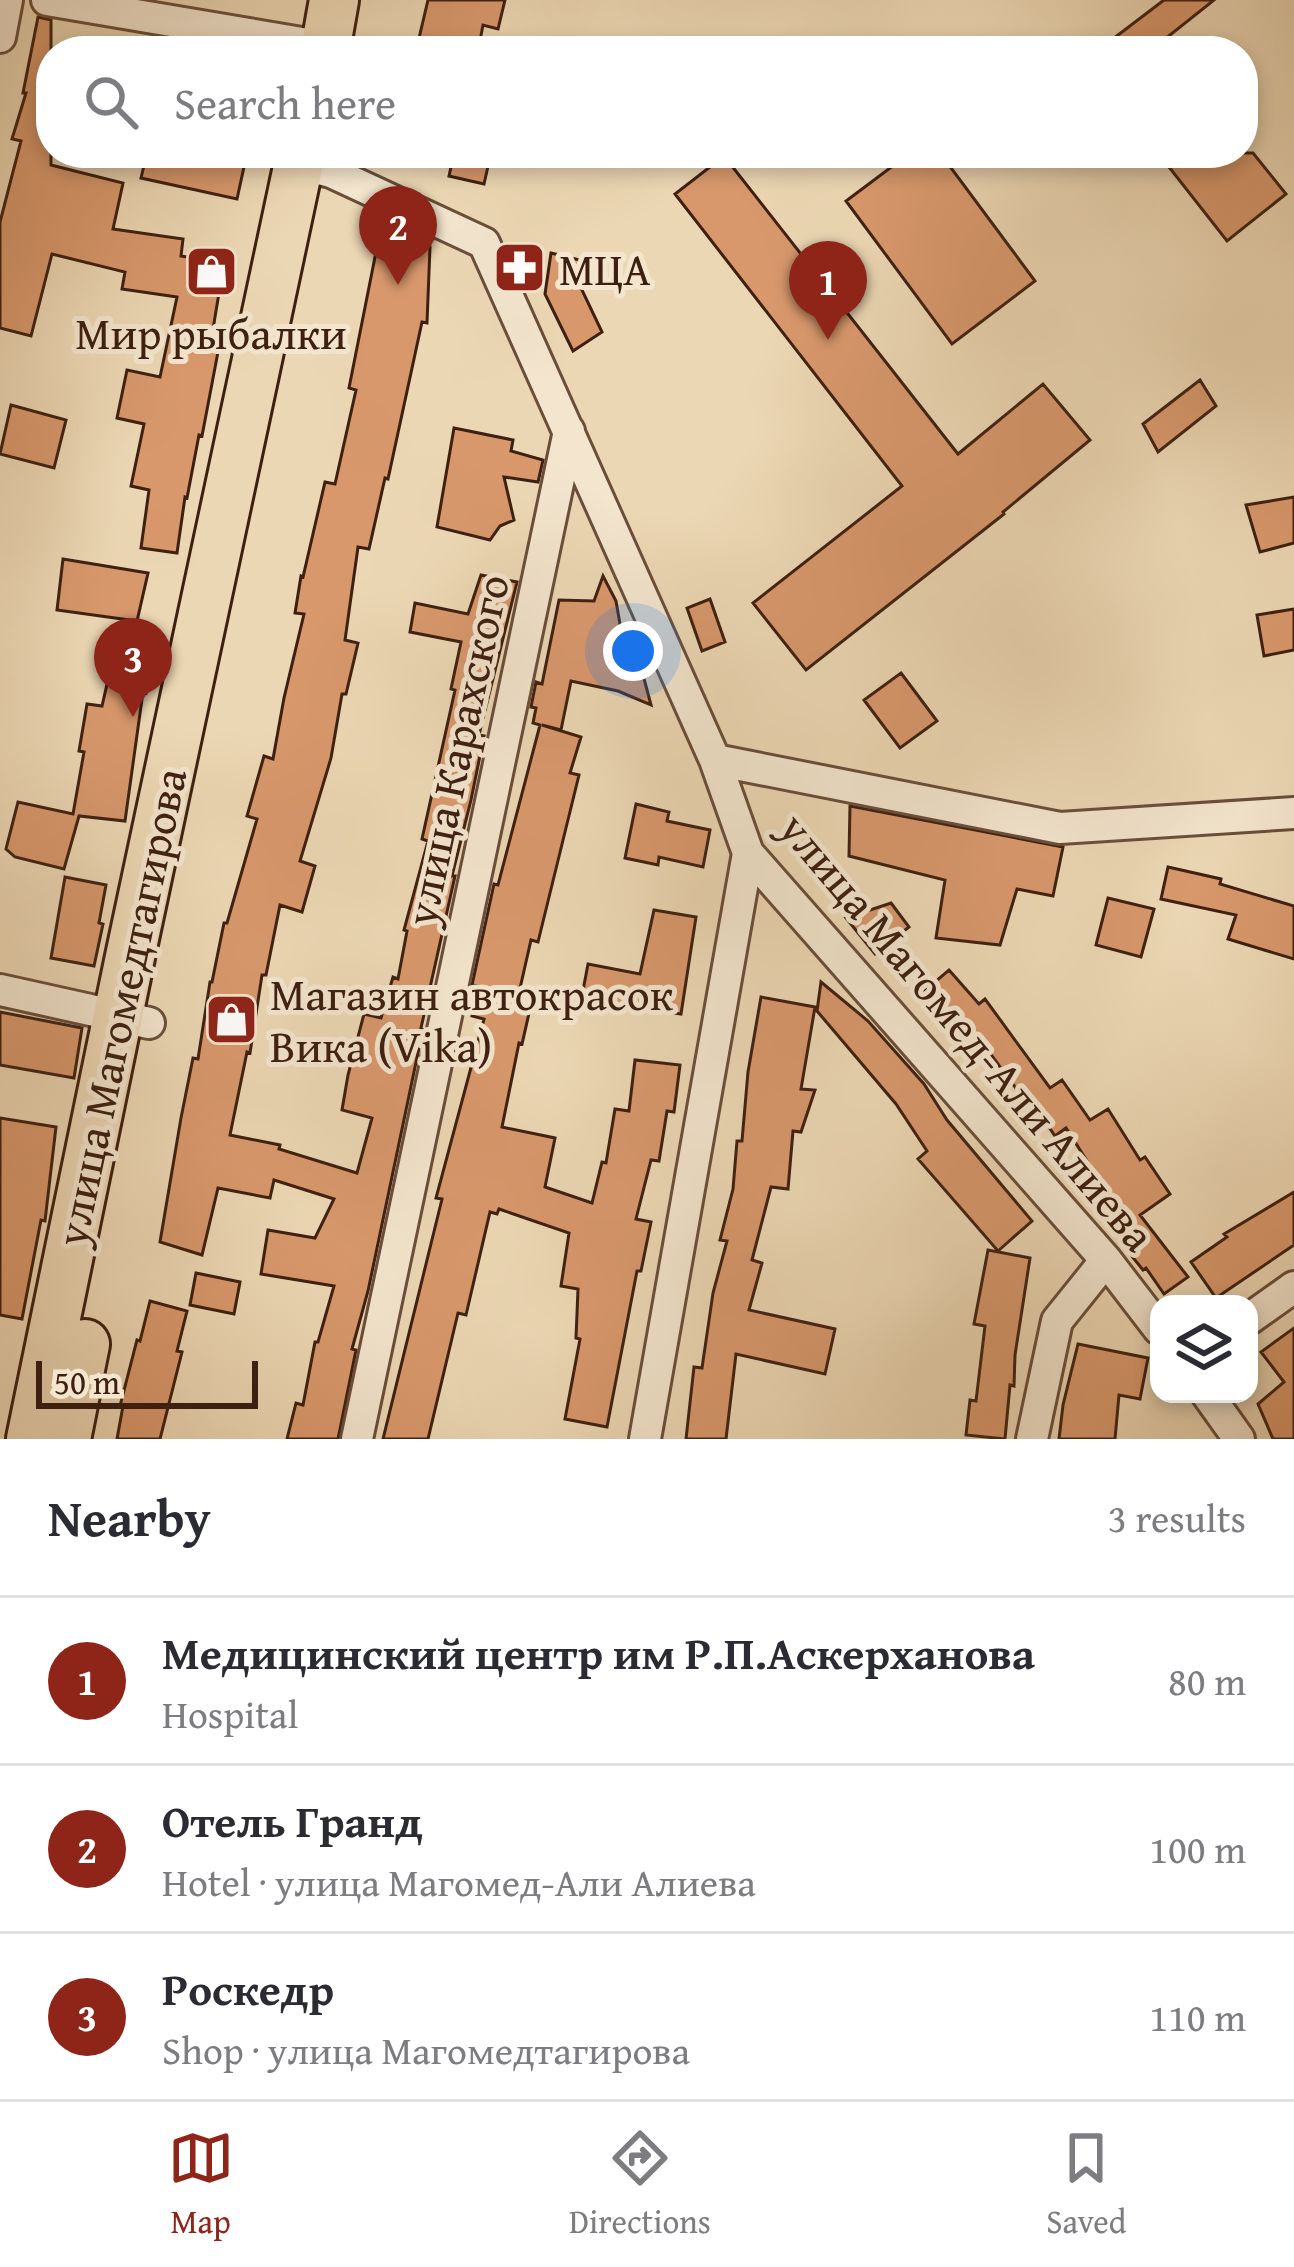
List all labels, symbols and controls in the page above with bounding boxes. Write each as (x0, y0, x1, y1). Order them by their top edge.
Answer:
search box (36, 36, 1258, 168)
icon: search (78, 69, 144, 135)
text: Search here (174, 70, 396, 135)
pin: 2 (359, 186, 437, 285)
place label: МЦА (559, 236, 651, 301)
pharmacy icon: МЦА (492, 240, 548, 296)
pin: 1 (789, 241, 867, 340)
shop icon: Мир рыбалки (183, 243, 239, 299)
place label: Мир рыбалки (75, 300, 347, 365)
street label: улица Карахского (387, 568, 525, 933)
pin: 3 (94, 618, 172, 717)
your location (603, 621, 663, 681)
street label: улица Магомедтагирова (37, 761, 203, 1253)
street label: улица Магомед-Али Алиева (764, 797, 1172, 1265)
place label: Магазин автокрасок Вика (Vika) (270, 961, 674, 1078)
shop icon: Магазин автокрасок Вика (Vika) (203, 991, 259, 1047)
map controls (1150, 1295, 1258, 1403)
button: layers (1150, 1295, 1258, 1403)
scale bar (36, 1355, 258, 1408)
text: 50 m (54, 1358, 120, 1406)
text: Nearby (48, 1480, 211, 1555)
text: 3 results (1108, 1489, 1246, 1546)
text: Медицинский центр им Р.П.Аскерханова (162, 1620, 1035, 1685)
text: 1 (77, 1652, 97, 1709)
text: 80 m (1168, 1652, 1246, 1709)
text: Hospital (162, 1685, 298, 1742)
text: Отель Гранд (162, 1788, 423, 1853)
text: 2 (77, 1820, 97, 1877)
text: 100 m (1149, 1820, 1246, 1877)
text: Hotel · улица Магомед-Али Алиева (162, 1853, 756, 1910)
text: Роскедр (162, 1956, 334, 2021)
text: 3 (77, 1988, 97, 2045)
text: 110 m (1149, 1988, 1246, 2045)
text: Shop · улица Магомедтагирова (162, 2021, 690, 2078)
tab: Map (168, 2125, 234, 2245)
tab: Directions (569, 2125, 711, 2245)
tab: Saved (1046, 2125, 1126, 2245)

